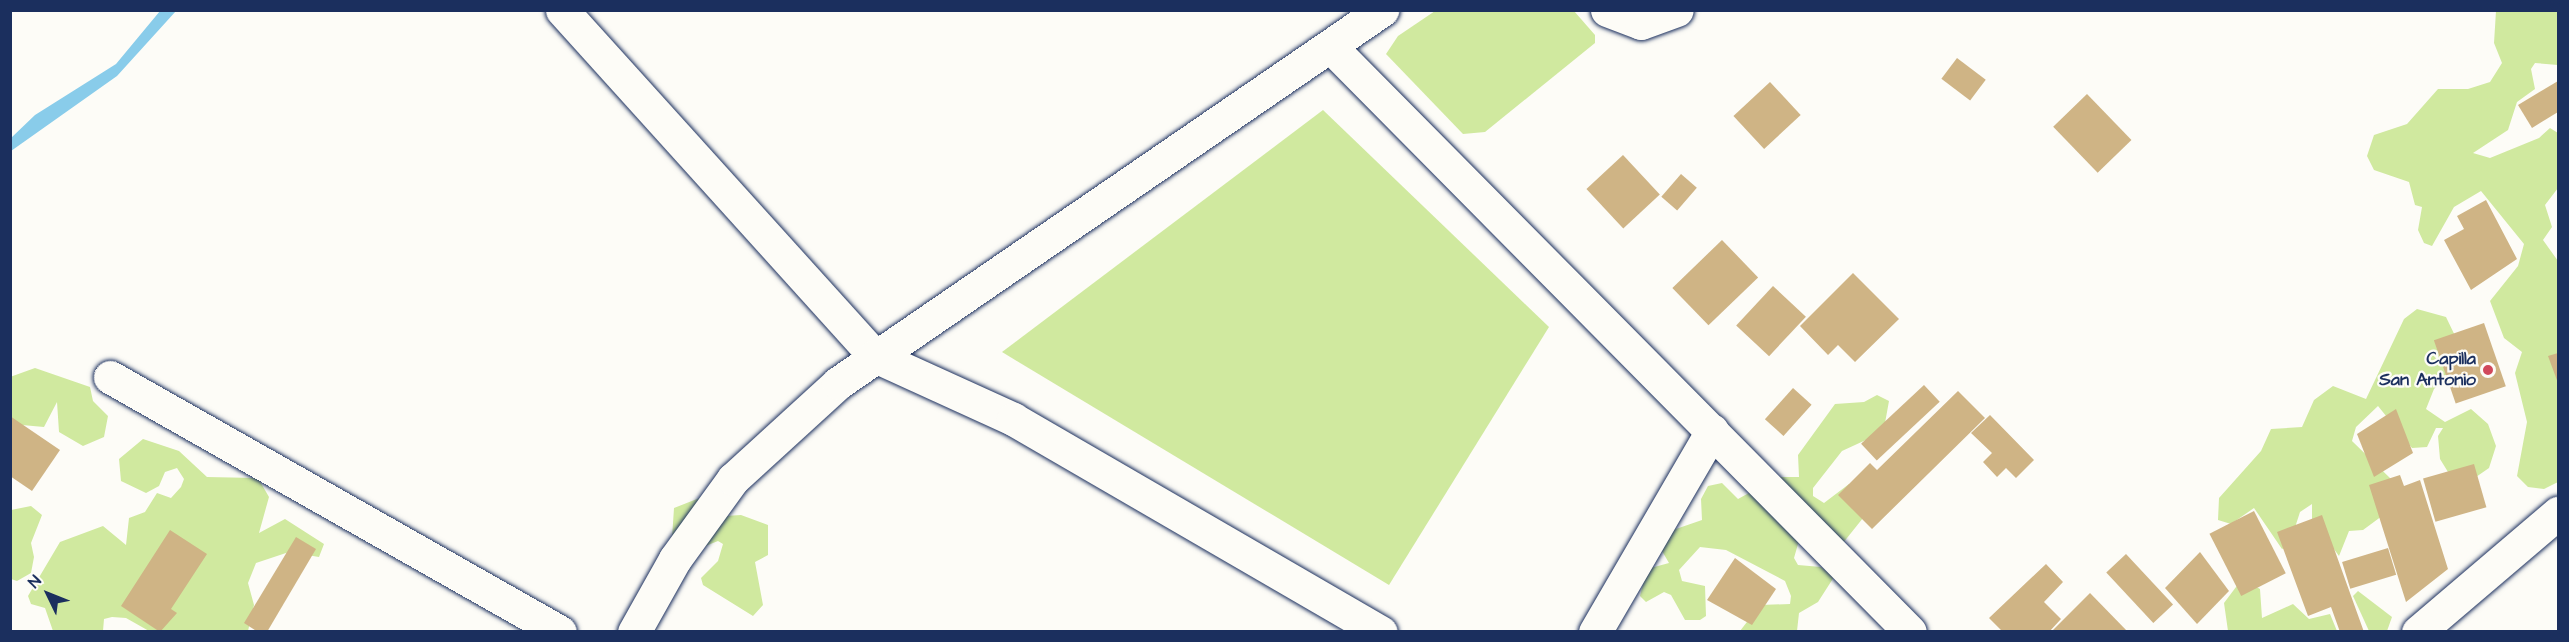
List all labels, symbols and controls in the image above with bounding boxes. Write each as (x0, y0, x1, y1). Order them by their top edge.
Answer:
place label: Capilla San Antonio (2379, 349, 2476, 392)
marker: Capilla San Antonio (2481, 363, 2495, 377)
north arrow (18, 564, 78, 624)
text: N (23, 571, 46, 593)

